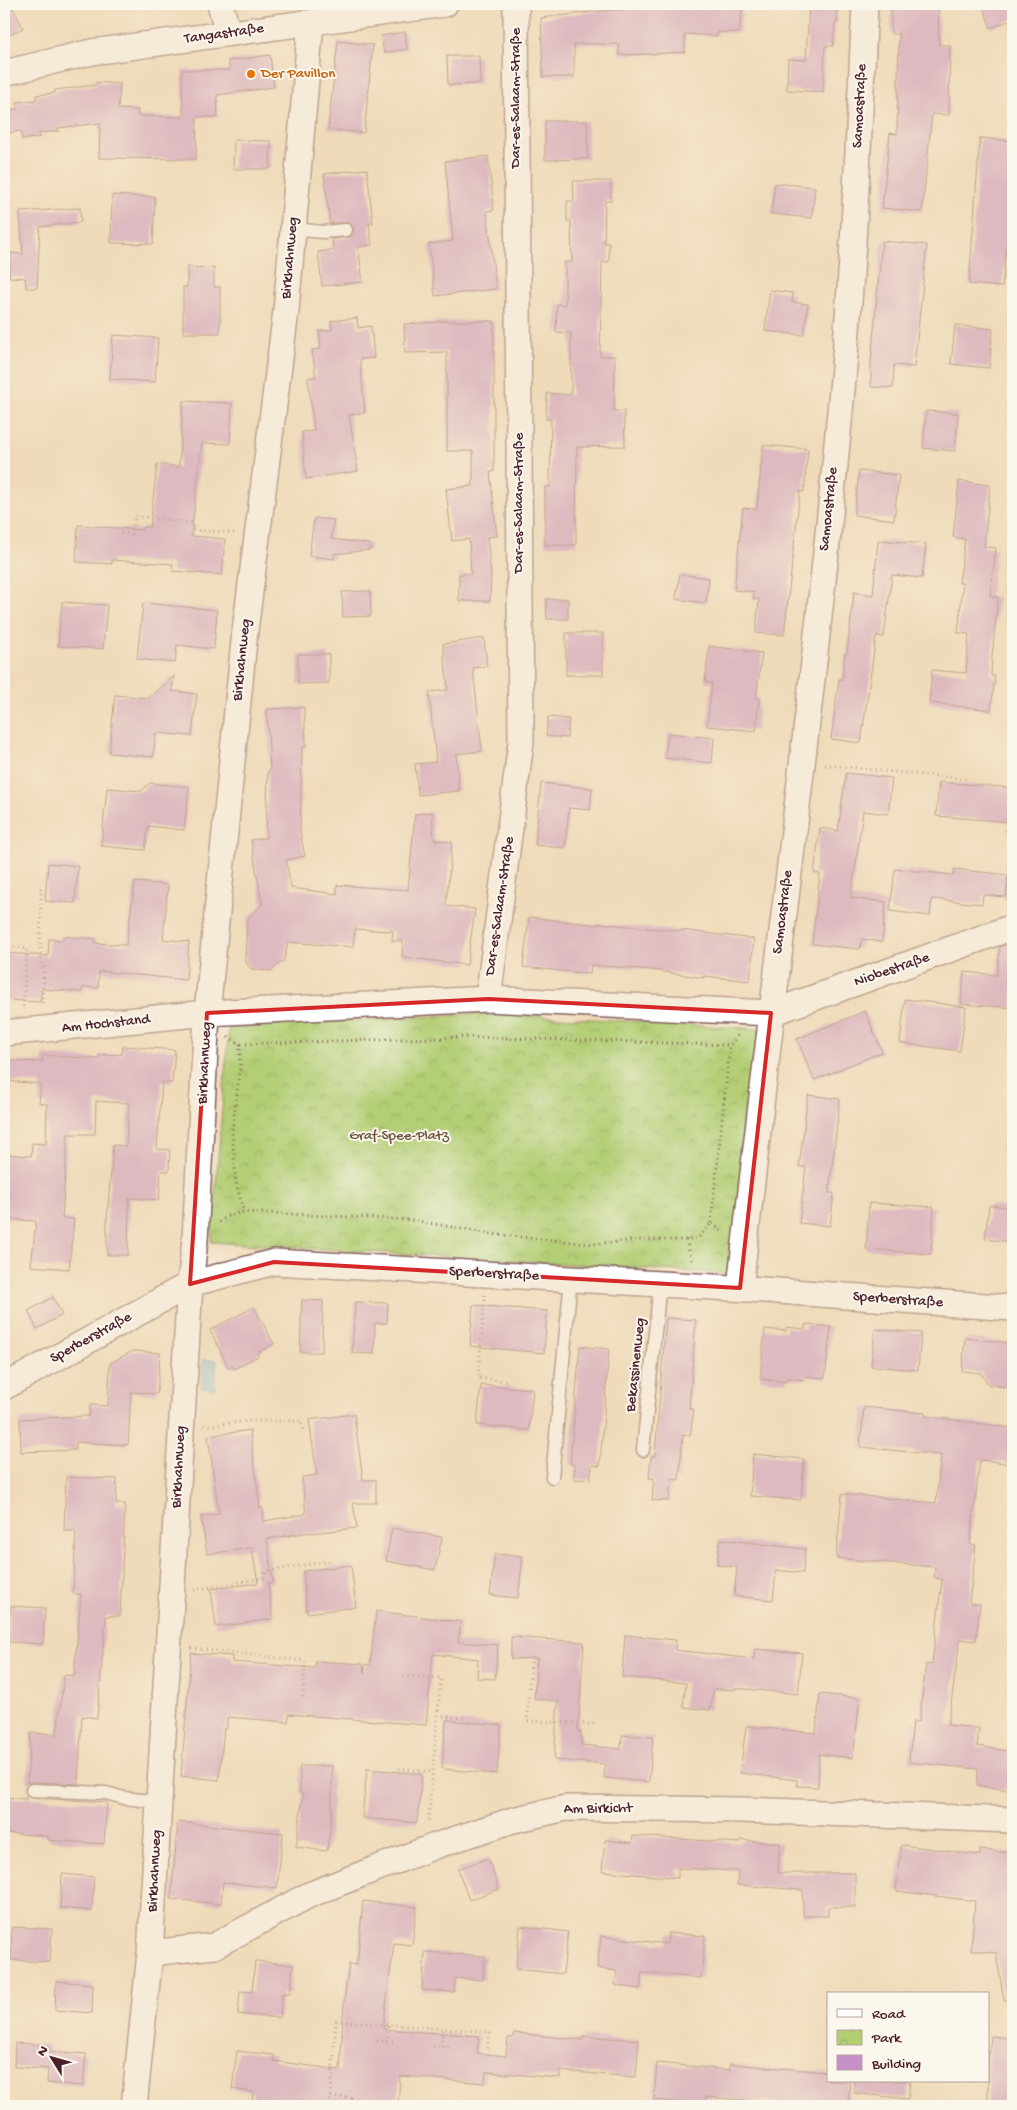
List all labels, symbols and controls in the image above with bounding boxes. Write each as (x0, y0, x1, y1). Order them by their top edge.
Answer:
street label: Tangastraße (182, 19, 265, 49)
street label: Dar-es-Salaam-Straße (507, 28, 525, 169)
street label: Samoastraße (849, 63, 871, 149)
place label: Der Pavillon (260, 65, 335, 83)
marker: Der Pavillon (245, 68, 257, 80)
street label: Birkhahnweg (277, 216, 303, 301)
street label: Dar-es-Salaam-Straße (510, 433, 528, 574)
street label: Samoastraße (816, 466, 842, 552)
street label: Birkhahnweg (229, 618, 255, 703)
street label: Dar-es-Salaam-Straße (481, 835, 519, 978)
street label: Samoastraße (769, 869, 797, 955)
street label: Niobestraße (852, 949, 932, 991)
street label: Am Hochstand (61, 1010, 152, 1038)
street label: Birkhahnweg (194, 1021, 216, 1106)
park label: Graf-Spee-Platz (349, 1127, 449, 1145)
street label: Sperberstraße (448, 1263, 540, 1285)
street label: Sperberstraße (852, 1288, 944, 1312)
street label: Sperberstraße (47, 1308, 135, 1368)
street label: Bekassinenweg (622, 1317, 650, 1414)
street label: Birkhahnweg (168, 1425, 190, 1510)
street label: Am Birkicht (564, 1799, 634, 1819)
street label: Birkhahnweg (144, 1829, 166, 1914)
legend (827, 1992, 990, 2082)
text: Road (872, 2006, 906, 2024)
text: Park (871, 2030, 902, 2048)
north arrow (28, 2032, 78, 2082)
text: N (34, 2043, 53, 2060)
text: Building (871, 2056, 921, 2074)

